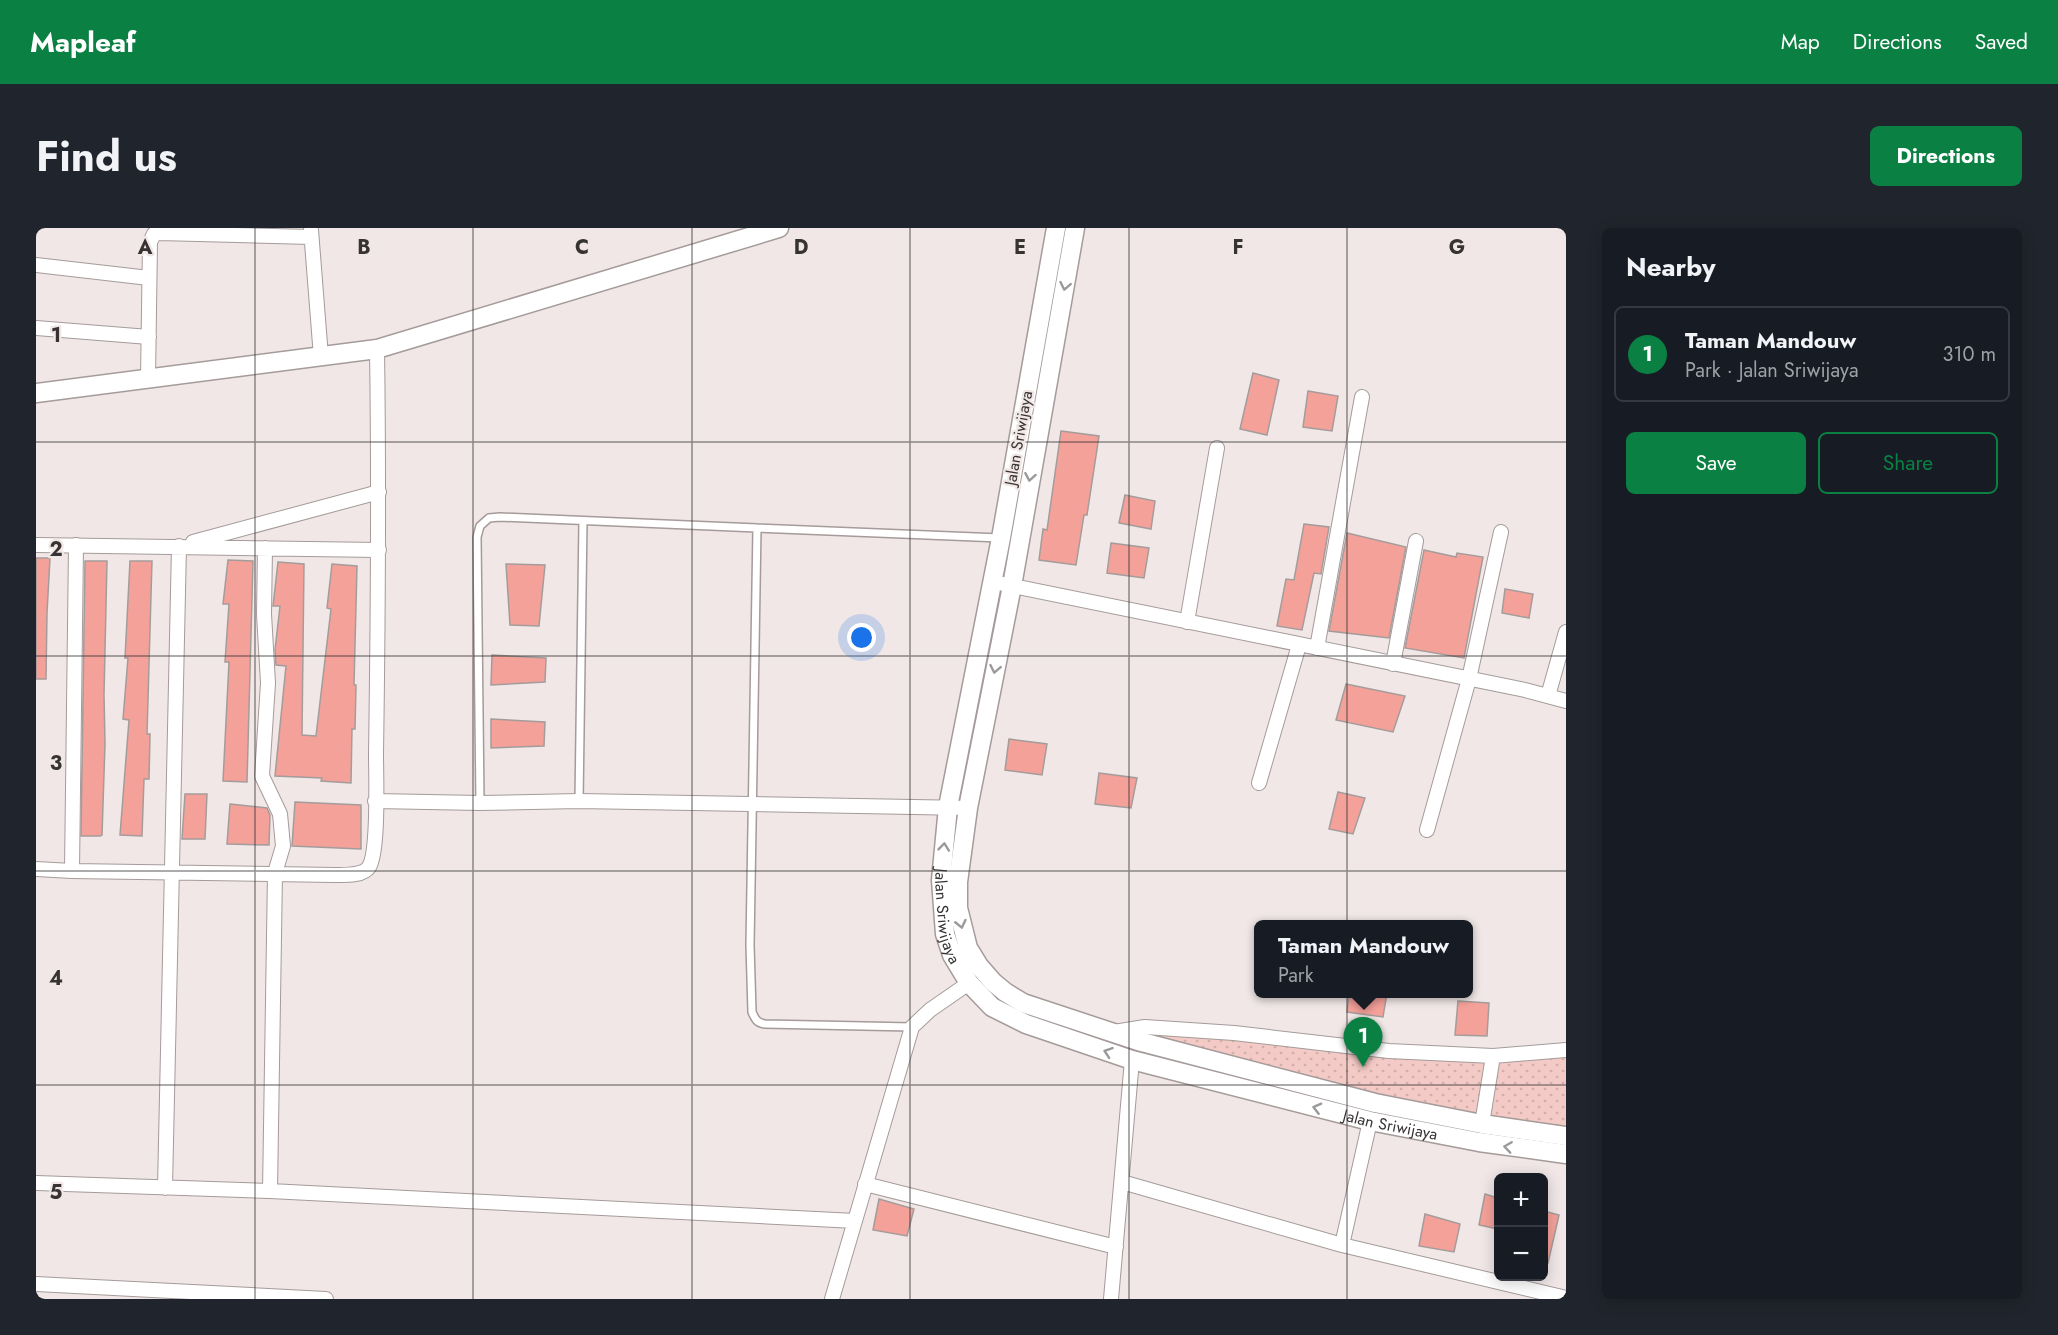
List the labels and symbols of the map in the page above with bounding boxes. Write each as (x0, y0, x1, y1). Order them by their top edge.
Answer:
text: A (137, 233, 153, 262)
text: B (357, 233, 371, 262)
text: C (575, 233, 589, 262)
text: D (794, 233, 808, 262)
text: E (1014, 233, 1026, 262)
text: F (1232, 233, 1244, 262)
text: G (1449, 233, 1465, 262)
one-way arrow (1059, 280, 1072, 290)
text: 1 (51, 321, 61, 350)
street label: Jalan Sriwijaya (998, 389, 1038, 489)
one-way arrow (1025, 473, 1037, 482)
text: 2 (49, 535, 63, 564)
your location (847, 623, 876, 652)
one-way arrow (989, 664, 1002, 674)
text: 3 (50, 749, 62, 778)
one-way arrow (937, 843, 950, 852)
street label: Jalan Sriwijaya (929, 866, 966, 968)
one-way arrow (954, 918, 967, 928)
text: 4 (49, 964, 63, 993)
pin: 1 (1344, 1018, 1382, 1067)
one-way arrow (1104, 1046, 1114, 1059)
one-way arrow (1312, 1102, 1322, 1115)
street label: Jalan Sriwijaya (1339, 1103, 1440, 1146)
one-way arrow (1503, 1141, 1513, 1153)
text: 5 (50, 1178, 63, 1207)

